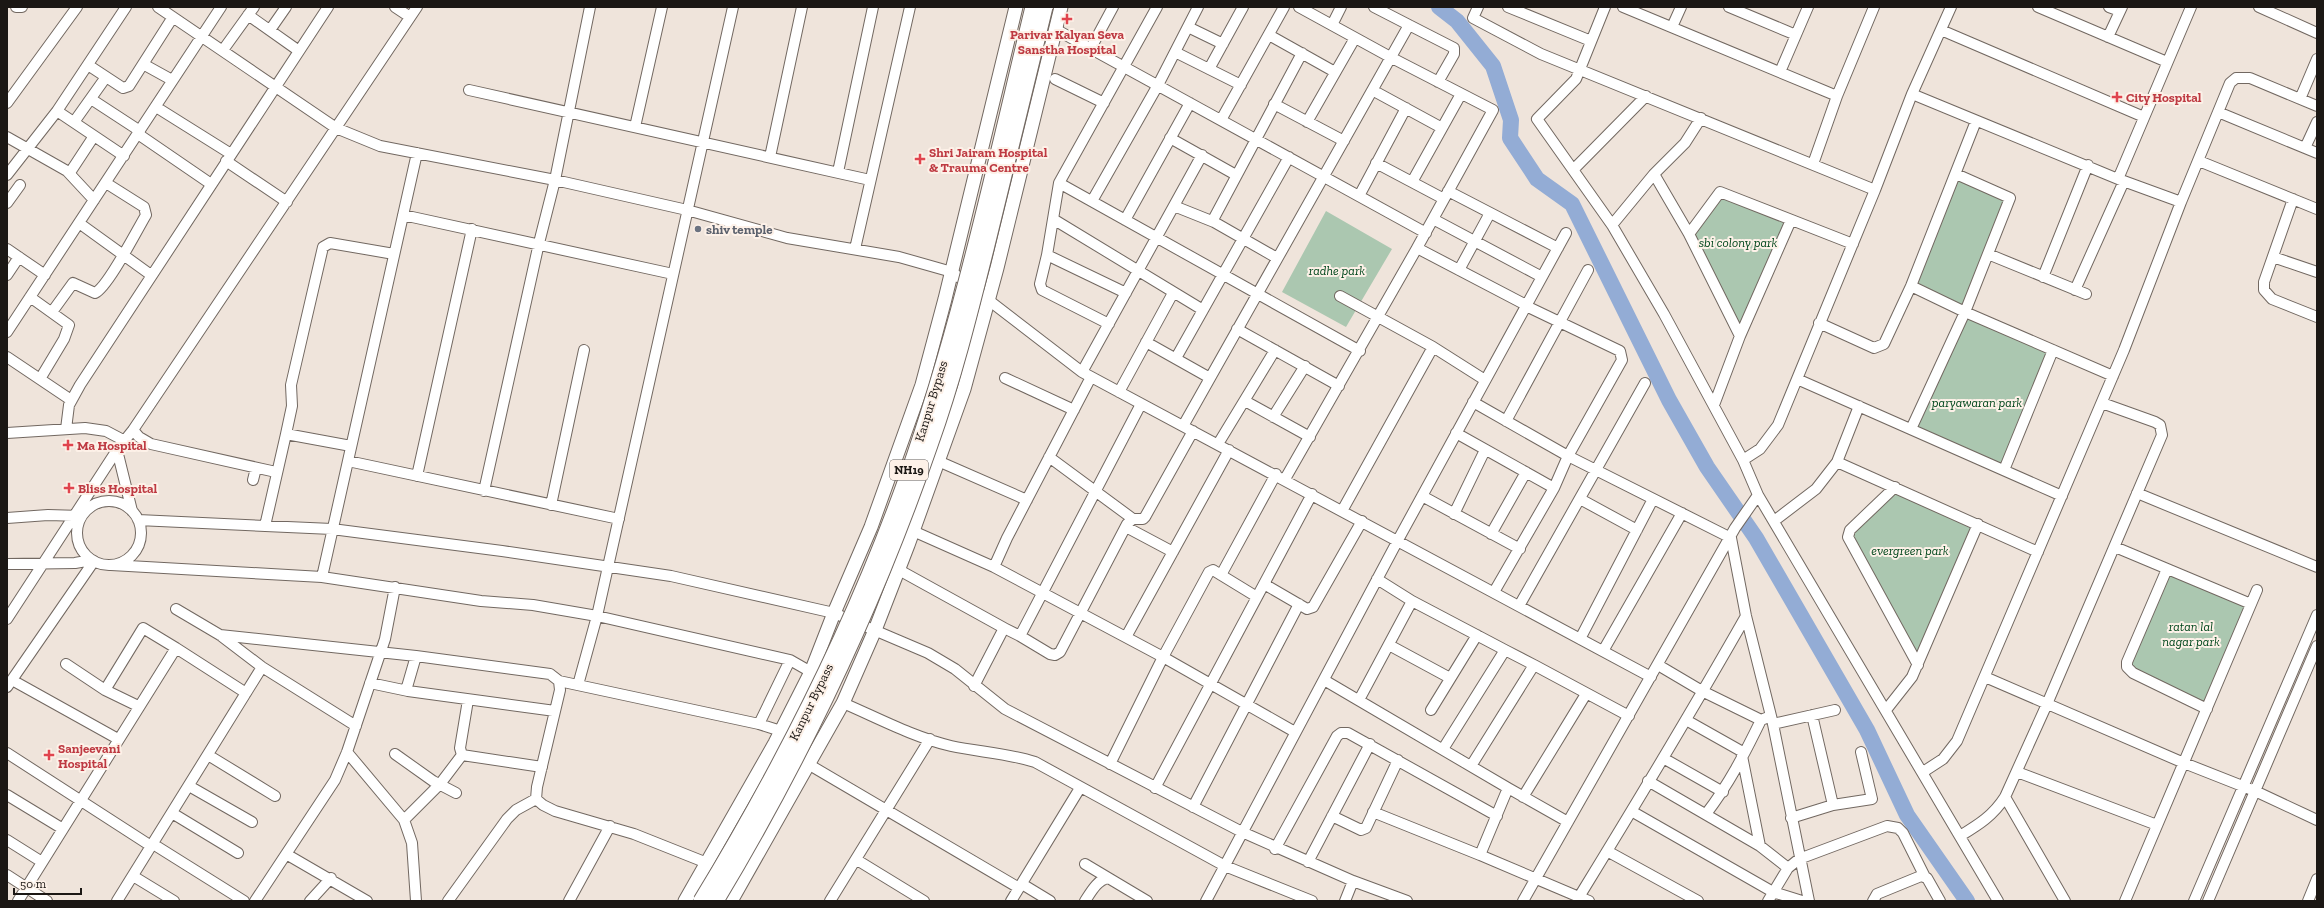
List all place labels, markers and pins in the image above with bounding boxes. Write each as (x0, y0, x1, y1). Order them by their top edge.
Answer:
marker: Parivar Kalyan Seva Sanstha Hospital (1061, 13, 1073, 25)
place label: Parivar Kalyan Seva Sanstha Hospital (1010, 27, 1125, 57)
place label: City Hospital (2126, 90, 2202, 105)
marker: City Hospital (2111, 91, 2123, 103)
place label: Shri Jairam Hospital & Trauma Centre (929, 145, 1048, 175)
marker: Shri Jairam Hospital & Trauma Centre (914, 153, 926, 165)
place label: shiv temple (706, 222, 773, 237)
marker: shiv temple (693, 224, 703, 234)
place label: Ma Hospital (77, 438, 147, 453)
marker: Ma Hospital (62, 439, 74, 451)
place label: Bliss Hospital (78, 481, 158, 496)
marker: Bliss Hospital (63, 482, 75, 494)
place label: Sanjeevani Hospital (58, 741, 120, 771)
marker: Sanjeevani Hospital (43, 749, 55, 761)

